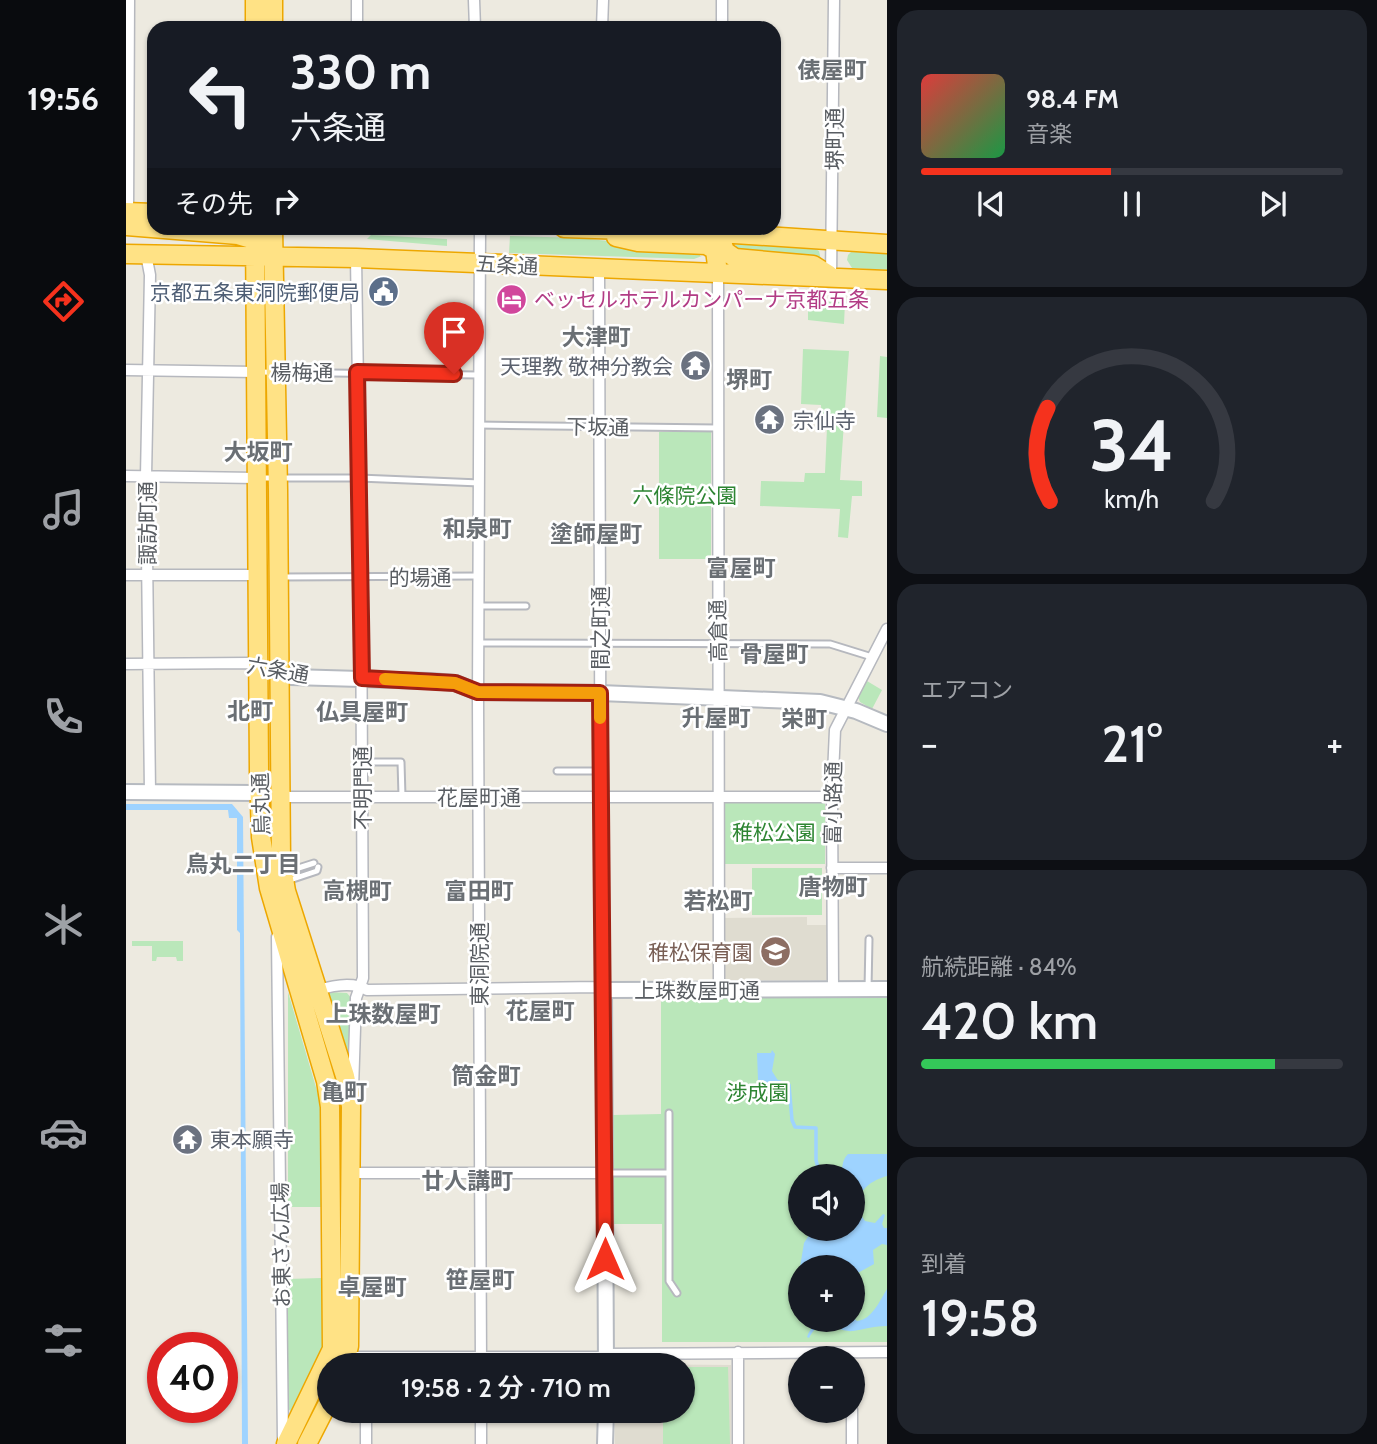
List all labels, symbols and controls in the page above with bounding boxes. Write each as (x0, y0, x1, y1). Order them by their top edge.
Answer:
text: 330 m (290, 42, 431, 101)
icon: left (175, 49, 266, 140)
district label: 俵屋町 (798, 56, 867, 84)
text: 19:56 (27, 79, 99, 118)
text: 98.4 FM (1026, 83, 1119, 115)
text: 六条通 (290, 108, 386, 147)
street label: 堺町通 (822, 108, 847, 171)
text: 音楽 (1026, 120, 1072, 148)
icon: right (267, 182, 305, 220)
icon: previous (972, 185, 1010, 223)
icon: pause (1113, 185, 1151, 223)
icon: next (1254, 185, 1292, 223)
text: その先 (175, 188, 253, 220)
street label: 五条通 (475, 251, 539, 279)
public building icon: 京都五条東洞院郵便局 (366, 275, 400, 309)
icon: directions (39, 277, 88, 326)
place label: 京都五条東洞院郵便局 (150, 280, 360, 305)
hotel icon: ベッセルホテルカンパーナ京都五条 (494, 282, 528, 316)
place label: ベッセルホテルカンパーナ京都五条 (534, 287, 869, 312)
pin (424, 302, 484, 374)
icon: arrive (435, 313, 473, 351)
district label: 大津町 (562, 323, 631, 351)
temple icon: 天理教 敬神分教会 (679, 349, 713, 383)
place label: 天理教 敬神分教会 (500, 354, 673, 379)
street label: 楊梅通 (271, 360, 334, 385)
district label: 堺町 (726, 366, 772, 394)
text: 34 (1090, 402, 1174, 490)
temple icon: 宗仙寺 (753, 403, 787, 437)
place label: 宗仙寺 (793, 408, 856, 433)
street label: 下坂通 (566, 414, 630, 440)
district label: 大坂町 (224, 438, 293, 466)
street label: 諏訪町通 (135, 481, 160, 565)
park label: 六條院公園 (633, 483, 738, 508)
text: km/h (1105, 484, 1159, 514)
icon: music (39, 485, 88, 534)
district label: 和泉町 (443, 515, 512, 543)
district label: 塗師屋町 (550, 520, 642, 548)
district label: 富屋町 (707, 554, 776, 582)
street label: 的場通 (389, 565, 452, 590)
street label: 間之町通 (588, 586, 613, 670)
street label: 高倉通 (705, 599, 731, 663)
district label: 骨屋町 (740, 640, 809, 668)
street label: 六条通 (245, 652, 311, 688)
text: エアコン (921, 676, 1013, 704)
icon: phone (39, 692, 88, 741)
district label: 北町 (227, 697, 273, 725)
district label: 仏具屋町 (316, 698, 408, 726)
district label: 升屋町 (682, 704, 751, 732)
district label: 栄町 (781, 705, 827, 733)
text: 21° (1102, 712, 1162, 775)
text: − (921, 720, 938, 767)
text: + (1326, 720, 1343, 767)
street label: 不明門通 (350, 746, 375, 830)
street label: 富小路通 (820, 761, 846, 845)
street label: 烏丸通 (247, 772, 275, 836)
street label: 花屋町通 (437, 785, 521, 810)
park label: 稚松公園 (732, 820, 816, 845)
district label: 烏丸二丁目 (186, 850, 301, 878)
district label: 唐物町 (799, 873, 868, 901)
district label: 高槻町 (323, 877, 392, 905)
district label: 富田町 (445, 877, 514, 905)
district label: 若松町 (684, 887, 753, 915)
icon: climate (39, 900, 88, 949)
street label: 東洞院通 (467, 922, 492, 1006)
school or university icon: 稚松保育園 (759, 935, 793, 969)
place label: 稚松保育園 (648, 940, 753, 965)
text: 航続距離 · 84% (921, 953, 1077, 981)
street label: 上珠数屋町通 (634, 978, 760, 1003)
text: 420 km (921, 989, 1098, 1052)
district label: 花屋町 (506, 997, 575, 1025)
district label: 上珠数屋町 (326, 1000, 441, 1028)
district label: 筒金町 (452, 1062, 521, 1090)
district label: 亀町 (321, 1078, 367, 1106)
park label: 渉成園 (727, 1080, 790, 1105)
icon: car (39, 1108, 88, 1157)
temple icon: 東本願寺 (170, 1122, 204, 1156)
place label: 東本願寺 (210, 1127, 294, 1152)
map controls (788, 1164, 865, 1423)
button: sound (788, 1164, 865, 1241)
district label: 廿人講町 (421, 1167, 513, 1195)
street label: お東さん広場 (267, 1182, 295, 1308)
position arrow (568, 1222, 642, 1296)
text: 到着 (921, 1250, 967, 1278)
button: + (788, 1255, 865, 1332)
district label: 笹屋町 (446, 1266, 515, 1294)
district label: 卓屋町 (338, 1273, 407, 1301)
text: 19:58 (921, 1286, 1039, 1349)
icon: filters (39, 1316, 88, 1365)
speed limit sign: 40 (147, 1332, 238, 1423)
button: − (788, 1346, 865, 1423)
text: 19:58 · 2 分 · 710 m (401, 1372, 611, 1404)

